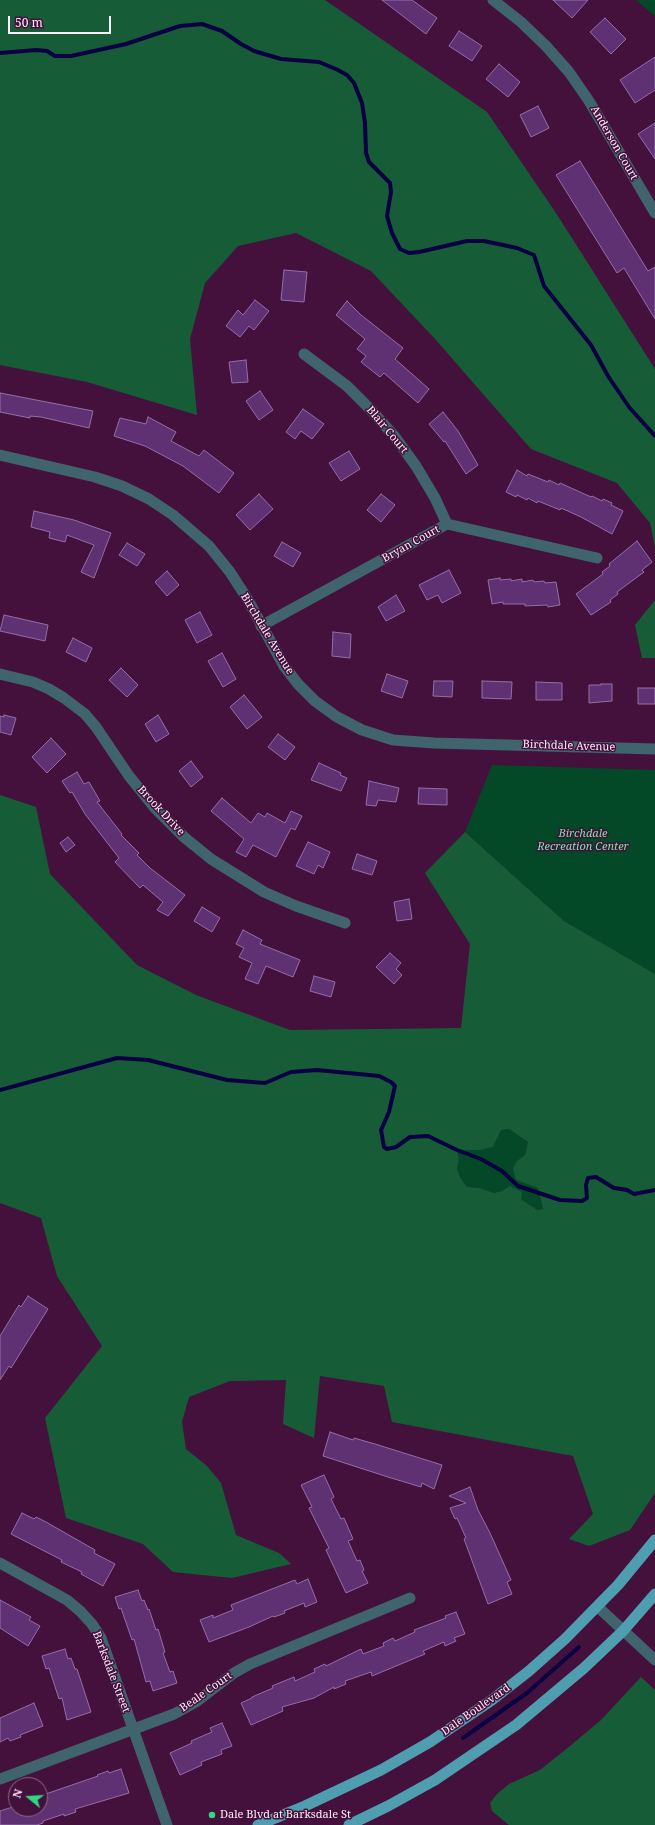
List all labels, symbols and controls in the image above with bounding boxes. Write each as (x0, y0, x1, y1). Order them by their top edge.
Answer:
scale bar (10, 8, 113, 34)
text: 50 m (15, 14, 43, 31)
street label: Anderson Court (588, 104, 640, 182)
street label: Blair Court (363, 404, 411, 456)
street label: Bryan Court (380, 523, 442, 565)
street label: Birchdale Avenue (237, 591, 297, 677)
street label: Birchdale Avenue (522, 738, 616, 754)
street label: Brook Drive (135, 783, 187, 839)
park label: Birchdale Recreation Center (537, 827, 629, 853)
street label: Barksdale Street (89, 1630, 133, 1714)
street label: Beale Court (177, 1669, 235, 1715)
street label: Dale Boulevard (439, 1681, 513, 1739)
north arrow (8, 1777, 48, 1817)
text: N (9, 1787, 26, 1800)
place label: Dale Blvd at Barksdale St (220, 1808, 351, 1822)
marker: Dale Blvd at Barksdale St (207, 1810, 217, 1820)

